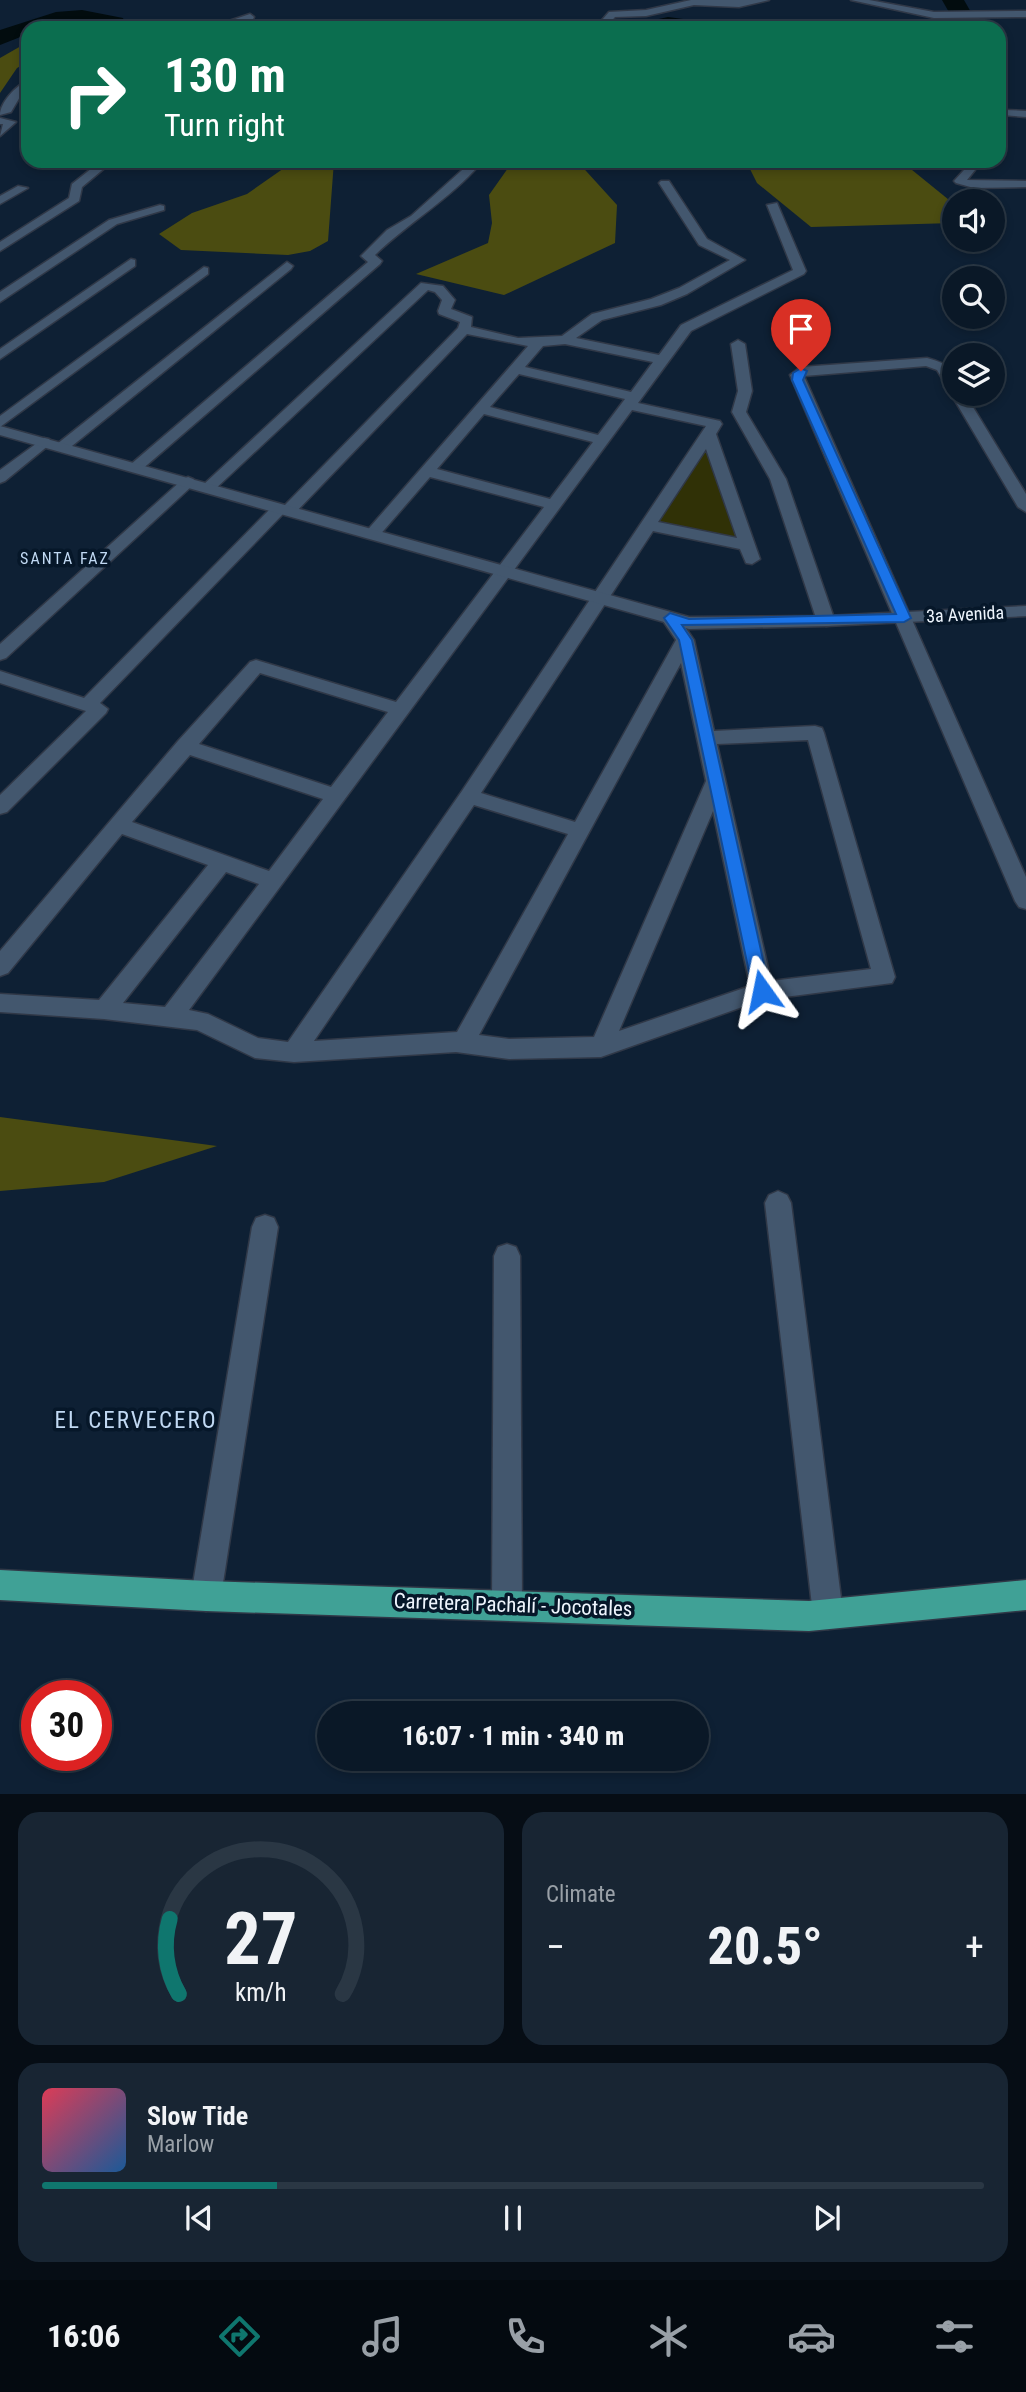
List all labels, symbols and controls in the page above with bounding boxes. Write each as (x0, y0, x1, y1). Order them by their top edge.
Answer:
text: 130 m (164, 47, 286, 104)
icon: right (49, 49, 140, 140)
text: Turn right (164, 106, 285, 144)
map controls (942, 189, 1005, 406)
button: sound (942, 189, 1005, 252)
button: search (942, 266, 1005, 329)
pin (771, 299, 831, 371)
icon: arrive (782, 310, 820, 348)
button: layers (942, 343, 1005, 406)
district label: SANTA FAZ (20, 549, 110, 568)
street label: 3a Avenida (925, 601, 1005, 627)
position arrow (725, 954, 799, 1028)
district label: EL CERVECERO (55, 1407, 217, 1434)
street label: Carretera Pachalí - Jocotales (393, 1589, 633, 1621)
speed limit sign: 30 (21, 1680, 112, 1771)
text: 16:07 · 1 min · 340 m (402, 1721, 624, 1751)
text: Climate (546, 1881, 616, 1908)
text: 27 (224, 1897, 298, 1983)
text: 20.5° (707, 1916, 823, 1977)
text: − (546, 1925, 565, 1969)
text: + (965, 1925, 984, 1969)
text: km/h (235, 1978, 287, 2007)
text: Slow Tide (147, 2101, 248, 2131)
text: Marlow (147, 2131, 214, 2158)
icon: previous (180, 2199, 218, 2237)
icon: pause (494, 2199, 532, 2237)
icon: next (808, 2199, 846, 2237)
icon: directions (215, 2312, 264, 2361)
icon: music (358, 2312, 407, 2361)
icon: phone (501, 2312, 550, 2361)
icon: climate (644, 2312, 693, 2361)
icon: car (787, 2312, 836, 2361)
icon: filters (930, 2312, 979, 2361)
text: 16:06 (47, 2317, 120, 2355)

